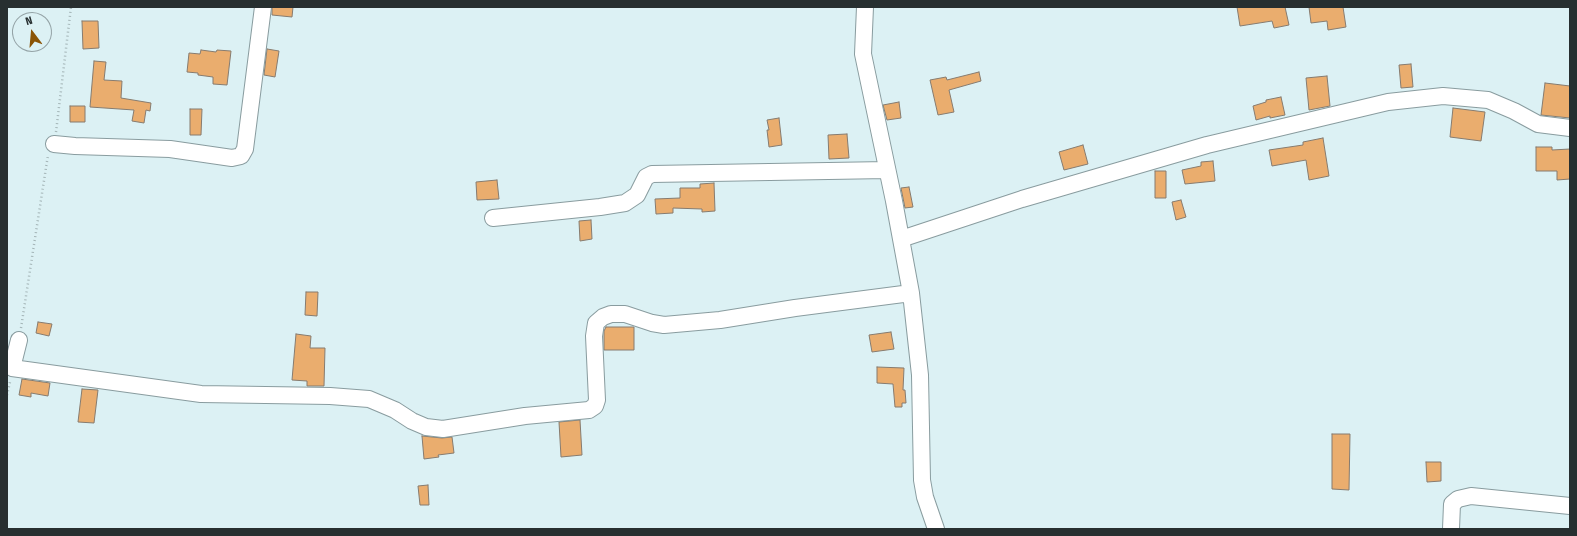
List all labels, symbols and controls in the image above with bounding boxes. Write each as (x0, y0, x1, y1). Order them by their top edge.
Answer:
north arrow (12, 12, 52, 52)
text: N (24, 14, 34, 28)

